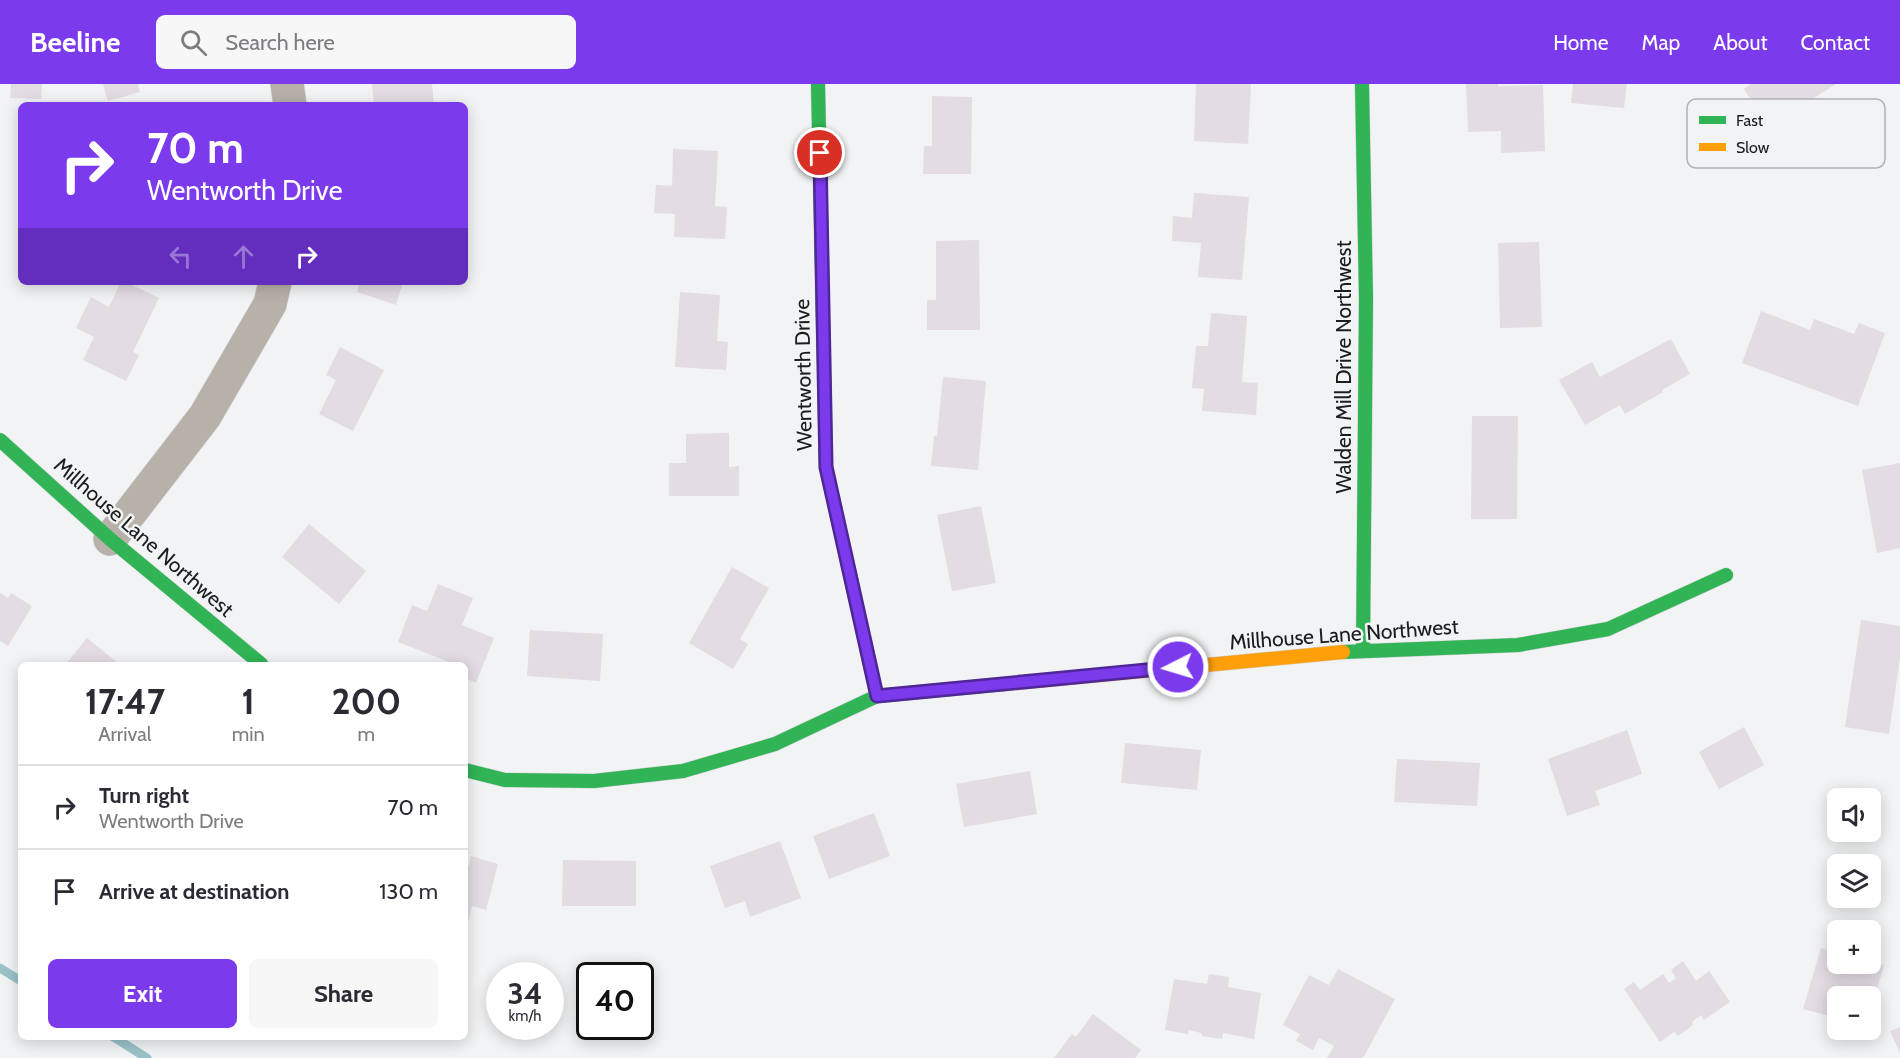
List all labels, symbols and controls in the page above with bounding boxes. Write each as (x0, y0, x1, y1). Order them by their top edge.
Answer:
search box (156, 15, 576, 69)
text: Beeline (30, 25, 120, 59)
icon: search (177, 26, 210, 59)
text: Search here (225, 29, 335, 56)
text: Home (1553, 30, 1609, 55)
text: Map (1642, 30, 1680, 55)
text: About (1713, 30, 1767, 55)
text: Contact (1800, 30, 1870, 55)
legend (1687, 99, 1885, 168)
text: Fast (1736, 111, 1764, 130)
text: 70 m (147, 122, 244, 174)
icon: right (48, 126, 126, 204)
pin (794, 127, 845, 178)
icon: arrive (803, 136, 836, 169)
text: Slow (1736, 138, 1770, 157)
text: Wentworth Drive (147, 174, 342, 207)
icon: left (164, 240, 197, 273)
icon: ahead (227, 240, 260, 273)
icon: right (290, 240, 323, 273)
street label: Walden Mill Drive Northwest (1331, 240, 1356, 494)
street label: Wentworth Drive (789, 299, 817, 451)
street label: Millhouse Lane Northwest (49, 452, 239, 622)
street label: Millhouse Lane Northwest (1229, 614, 1459, 654)
position arrow (1146, 635, 1210, 699)
text: 17:47 (85, 679, 165, 723)
text: 1 (242, 679, 255, 723)
text: 200 (331, 679, 401, 723)
text: Arrival (98, 722, 151, 746)
text: min (232, 722, 265, 746)
text: m (358, 722, 375, 746)
text: Turn right (99, 782, 189, 809)
map controls (1827, 788, 1881, 1040)
button: sound (1827, 788, 1881, 842)
icon: right (48, 791, 81, 824)
text: 70 m (388, 794, 438, 821)
text: Wentworth Drive (99, 809, 244, 833)
button: layers (1827, 854, 1881, 908)
icon: arrive (48, 875, 81, 908)
text: Arrive at destination (99, 878, 289, 905)
text: 130 m (379, 878, 438, 905)
button: + (1827, 920, 1881, 974)
button: Exit (48, 959, 237, 1028)
button: Share (249, 959, 438, 1028)
speed limit sign: 40 (576, 962, 654, 1040)
text: 34 (508, 975, 542, 1012)
button: − (1827, 986, 1881, 1040)
text: km/h (509, 1007, 541, 1025)

